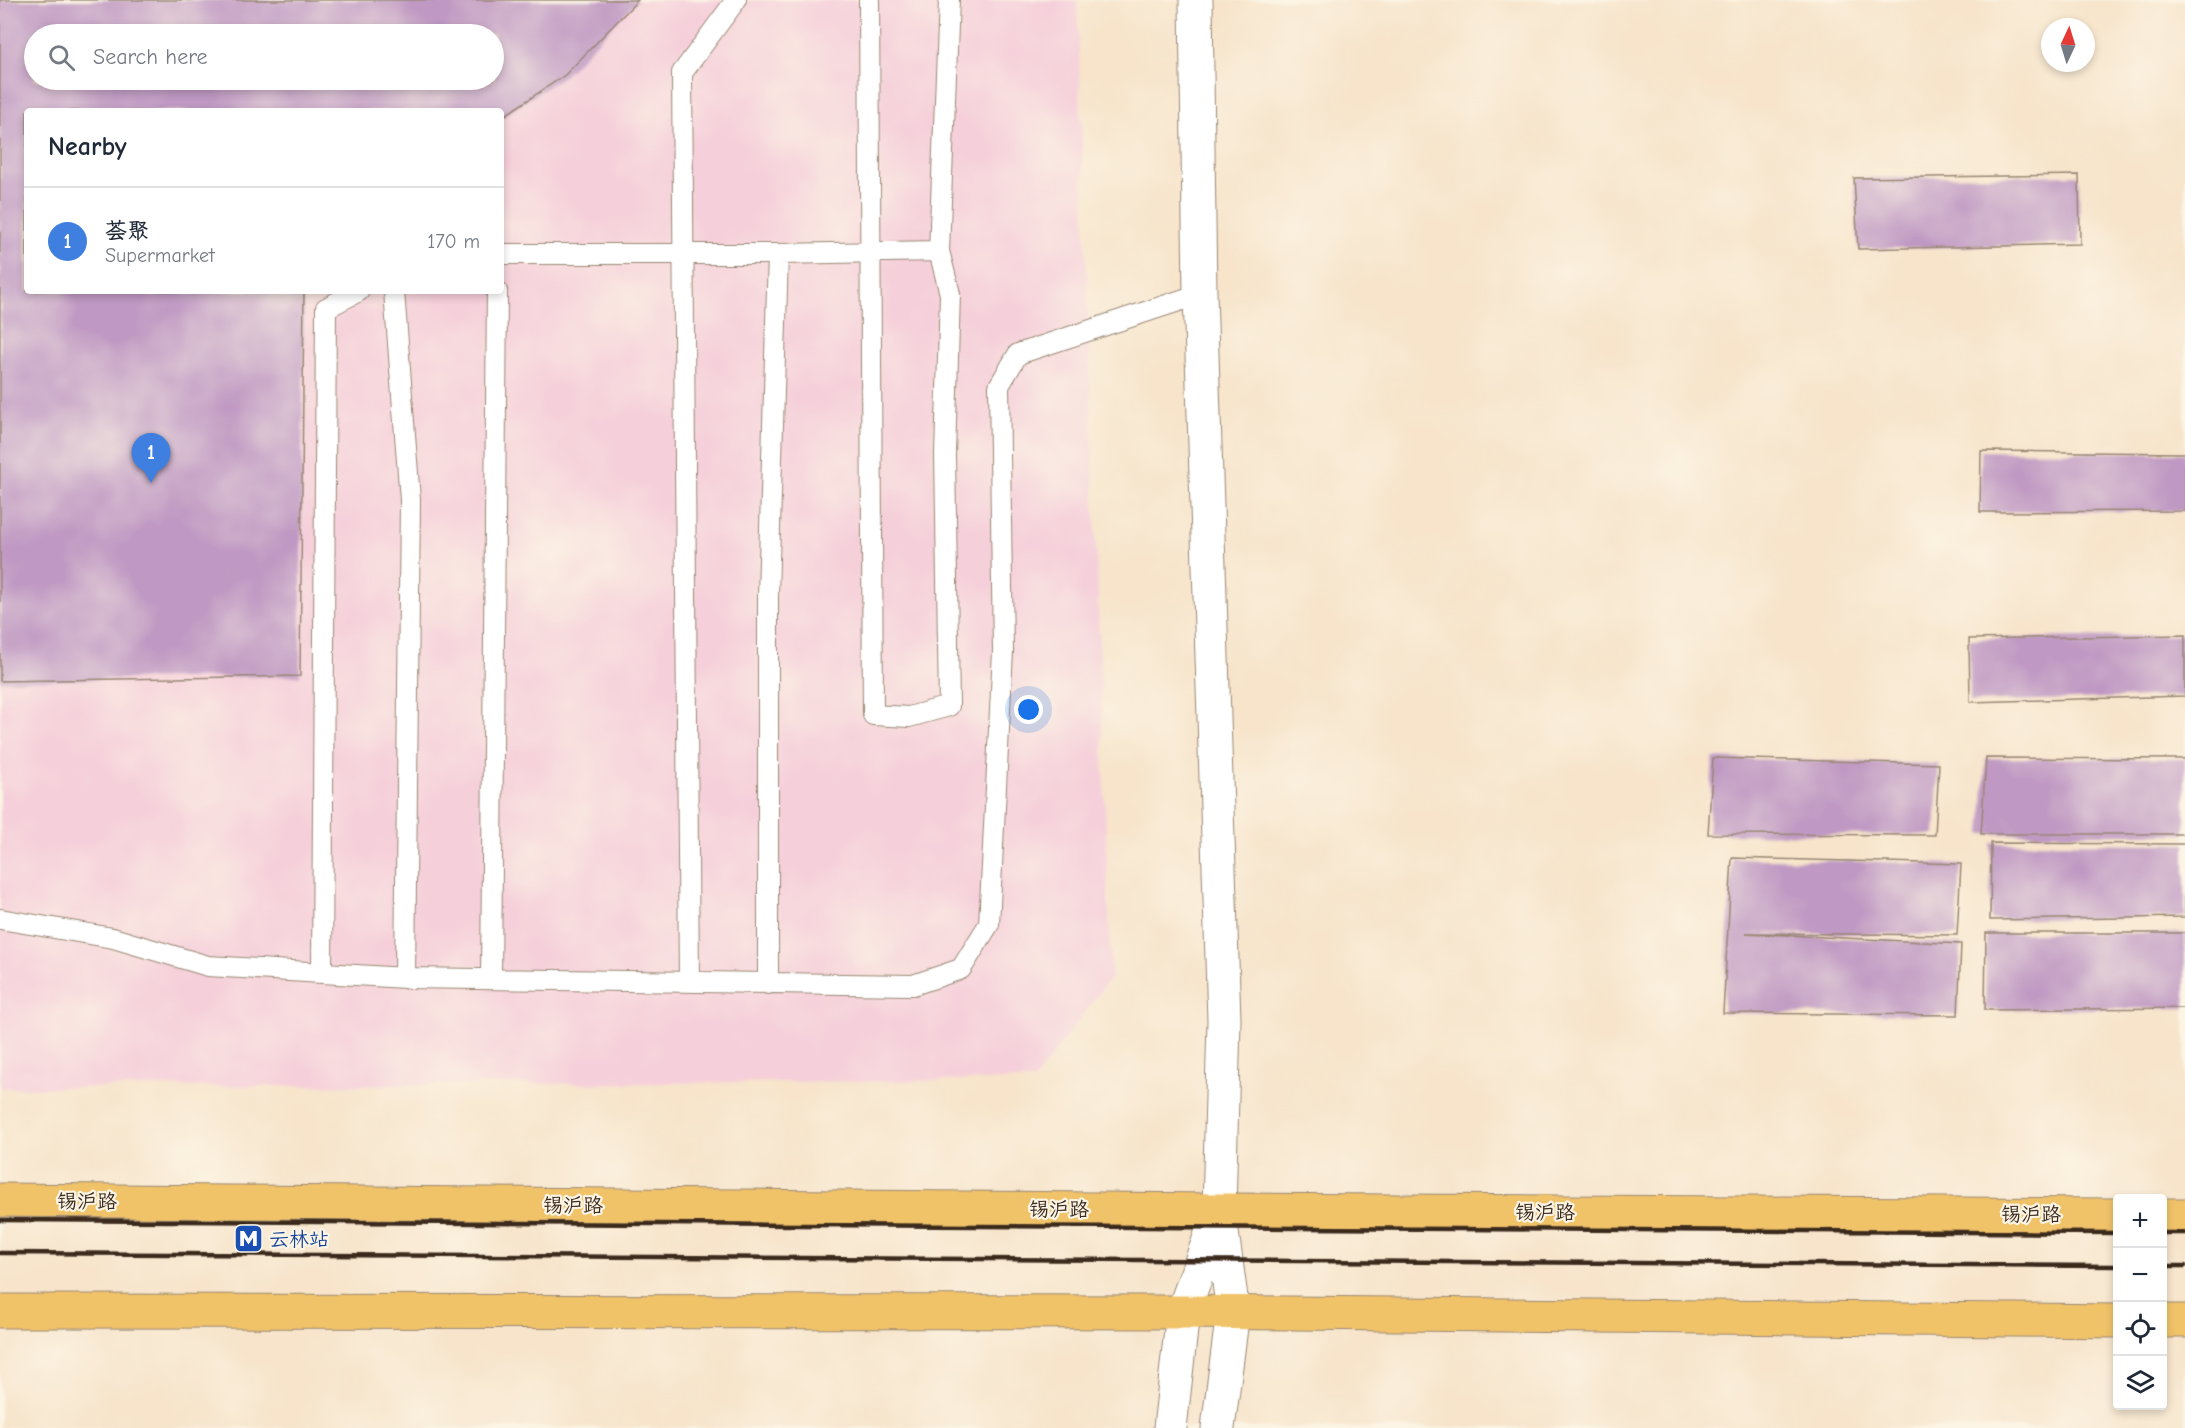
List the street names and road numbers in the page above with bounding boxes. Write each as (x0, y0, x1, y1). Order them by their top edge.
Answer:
street label: 锡沪路 (57, 1190, 118, 1213)
street label: 锡沪路 (543, 1194, 604, 1217)
street label: 锡沪路 (1029, 1198, 1090, 1221)
street label: 锡沪路 (1515, 1201, 1576, 1224)
street label: 锡沪路 (2001, 1203, 2062, 1226)

